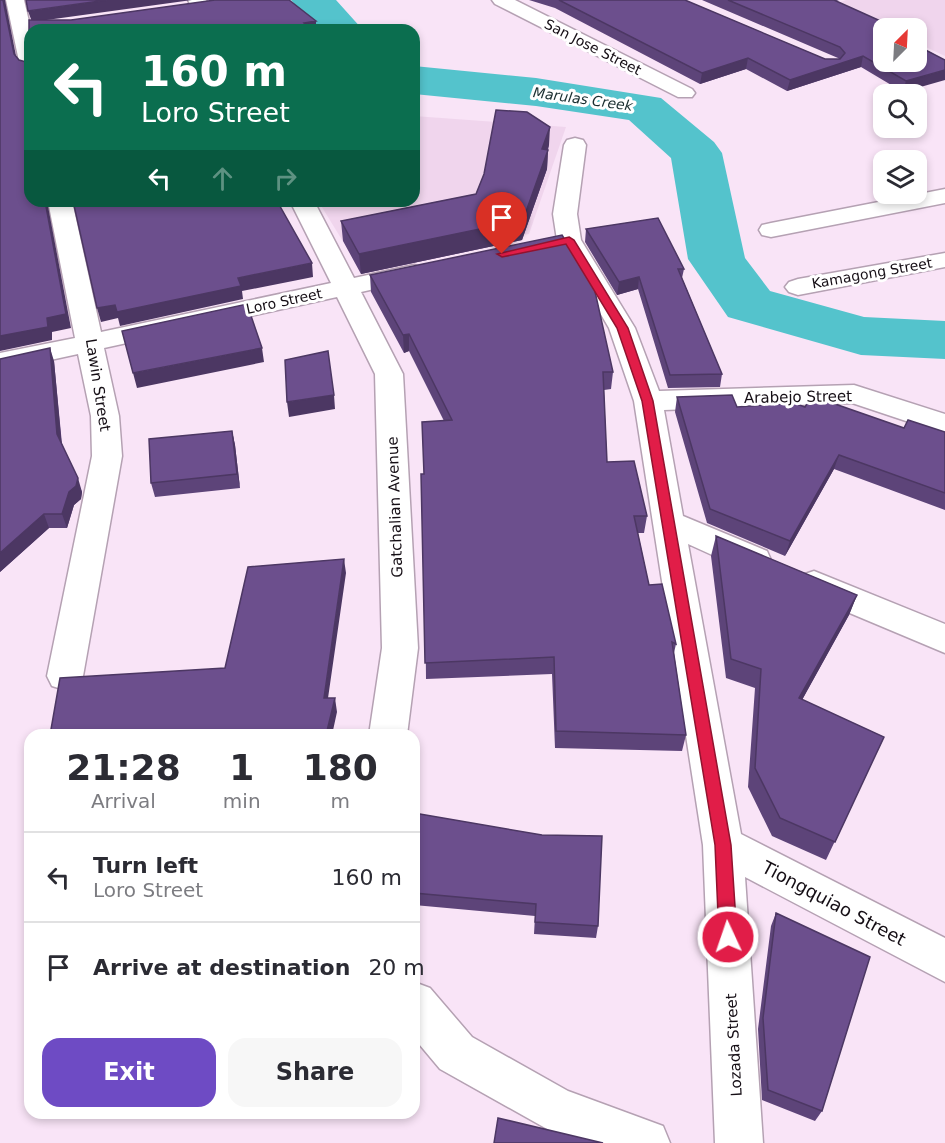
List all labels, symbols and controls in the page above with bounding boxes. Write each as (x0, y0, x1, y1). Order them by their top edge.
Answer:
street label: San Jose Street (542, 16, 644, 79)
north arrow (873, 18, 927, 72)
map controls (873, 18, 927, 204)
text: 160 m (141, 47, 287, 96)
icon: left (42, 48, 120, 126)
water label: Marulas Creek (532, 84, 635, 114)
button: search (873, 84, 927, 138)
text: Loro Street (141, 97, 290, 128)
button: layers (873, 150, 927, 204)
icon: left (143, 162, 176, 195)
icon: ahead (206, 162, 239, 195)
icon: right (269, 162, 302, 195)
pin (476, 192, 527, 254)
icon: arrive (485, 201, 518, 234)
street label: Kamagong Street (811, 254, 934, 291)
street label: Loro Street (245, 285, 324, 317)
street label: Lawin Street (82, 337, 114, 433)
street label: Arabejo Street (744, 387, 852, 407)
street label: Gatchalian Avenue (384, 436, 406, 578)
text: 21:28 (66, 747, 181, 788)
text: 1 (229, 747, 254, 788)
text: 180 (303, 747, 378, 788)
text: Arrival (91, 789, 156, 813)
text: min (223, 789, 261, 813)
text: m (331, 789, 350, 813)
text: Turn left (93, 853, 198, 878)
street label: Tiongquiao Street (758, 856, 909, 950)
icon: left (42, 861, 75, 894)
text: 160 m (332, 865, 402, 890)
text: Loro Street (93, 878, 203, 902)
position arrow (696, 905, 760, 969)
icon: arrive (42, 951, 75, 984)
text: Arrive at destination (93, 955, 350, 980)
text: 20 m (368, 955, 425, 980)
street label: Lozada Street (722, 993, 746, 1097)
button: Exit (42, 1038, 216, 1107)
button: Share (228, 1038, 402, 1107)

